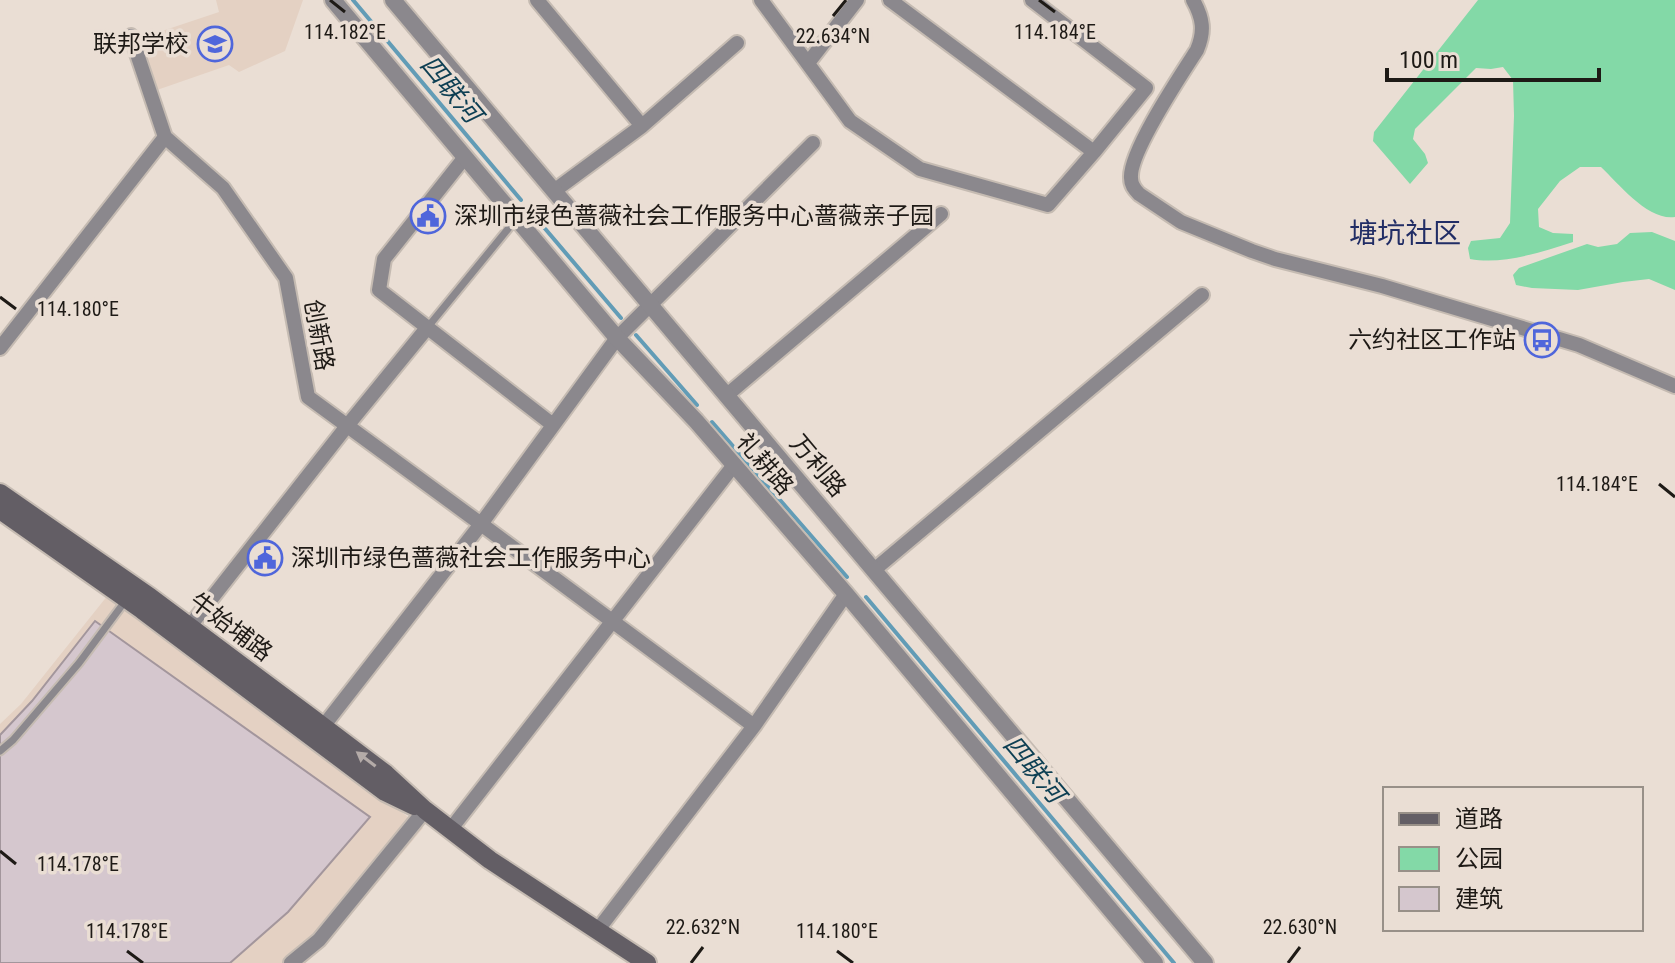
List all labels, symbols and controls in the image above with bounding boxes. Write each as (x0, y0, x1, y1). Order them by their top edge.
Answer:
text: 114.182°E (304, 20, 386, 44)
text: 114.184°E (1014, 20, 1096, 44)
text: 22.634°N (796, 24, 870, 48)
school or university icon: 联邦学校 (196, 25, 234, 63)
place label: 联邦学校 (93, 30, 189, 58)
scale bar (1387, 32, 1599, 82)
text: 100 m (1399, 46, 1458, 74)
water label: 四联河 (414, 49, 491, 132)
public building icon: 深圳市绿色蔷薇社会工作服务中心蔷薇亲子园 (409, 197, 447, 235)
place label: 深圳市绿色蔷薇社会工作服务中心蔷薇亲子园 (454, 202, 934, 230)
district label: 塘坑社区 (1349, 217, 1461, 250)
text: 114.180°E (37, 297, 119, 321)
street label: 创新路 (299, 297, 339, 373)
bus stop icon: 六约社区工作站 (1523, 321, 1561, 359)
place label: 六约社区工作站 (1348, 326, 1516, 354)
street label: 礼耕路 (731, 428, 799, 500)
street label: 万利路 (784, 429, 852, 503)
text: 114.184°E (1556, 472, 1638, 496)
public building icon: 深圳市绿色蔷薇社会工作服务中心 (246, 539, 284, 577)
place label: 深圳市绿色蔷薇社会工作服务中心 (291, 544, 651, 572)
street label: 牛始埔路 (184, 587, 278, 667)
water label: 四联河 (997, 729, 1074, 812)
one-way arrow (356, 751, 376, 767)
legend (1383, 787, 1643, 931)
text: 道路 (1455, 805, 1503, 833)
text: 公园 (1455, 845, 1503, 873)
text: 114.178°E (37, 852, 119, 876)
text: 建筑 (1455, 885, 1503, 913)
text: 22.632°N (666, 915, 740, 939)
text: 22.630°N (1263, 915, 1337, 939)
text: 114.178°E (86, 919, 168, 943)
text: 114.180°E (796, 919, 878, 943)

